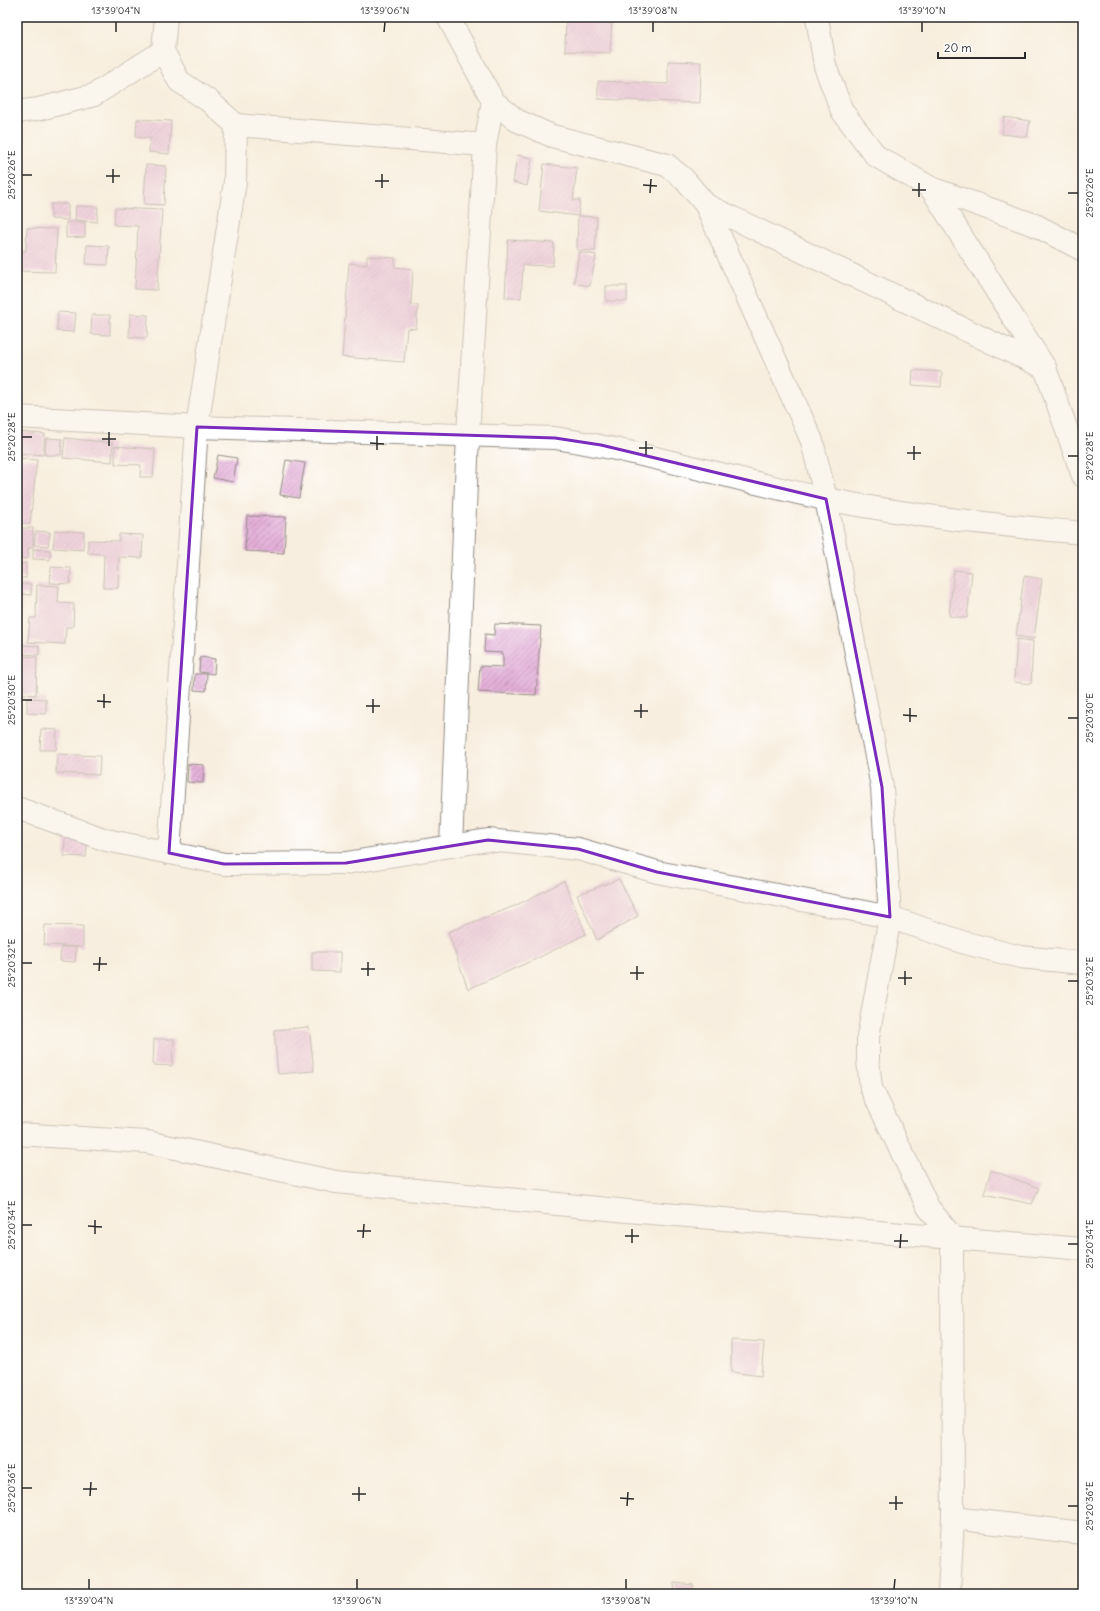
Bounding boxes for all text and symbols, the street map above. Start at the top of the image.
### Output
text: 13°39'04"N [91,4,141,17]
text: 13°39'06"N [361,4,410,17]
text: 13°39'08"N [629,4,678,17]
text: 13°39'10"N [898,4,946,17]
scale bar [938,34,1025,60]
text: 20 m [944,40,972,55]
text: 25°20'26"E [5,150,18,200]
text: 25°20'26"E [1083,168,1096,218]
text: 25°20'28"E [5,412,18,462]
text: 25°20'28"E [1083,431,1096,481]
text: 25°20'30"E [5,675,18,725]
text: 25°20'30"E [1083,693,1096,743]
text: 25°20'32"E [5,938,18,988]
text: 25°20'32"E [1083,956,1096,1006]
text: 25°20'34"E [5,1200,18,1250]
text: 25°20'34"E [1083,1219,1096,1269]
text: 25°20'36"E [5,1463,18,1513]
text: 25°20'36"E [1083,1481,1096,1531]
text: 13°39'04"N [64,1594,114,1607]
text: 13°39'06"N [333,1594,382,1607]
text: 13°39'08"N [602,1594,651,1607]
text: 13°39'10"N [870,1594,918,1607]

